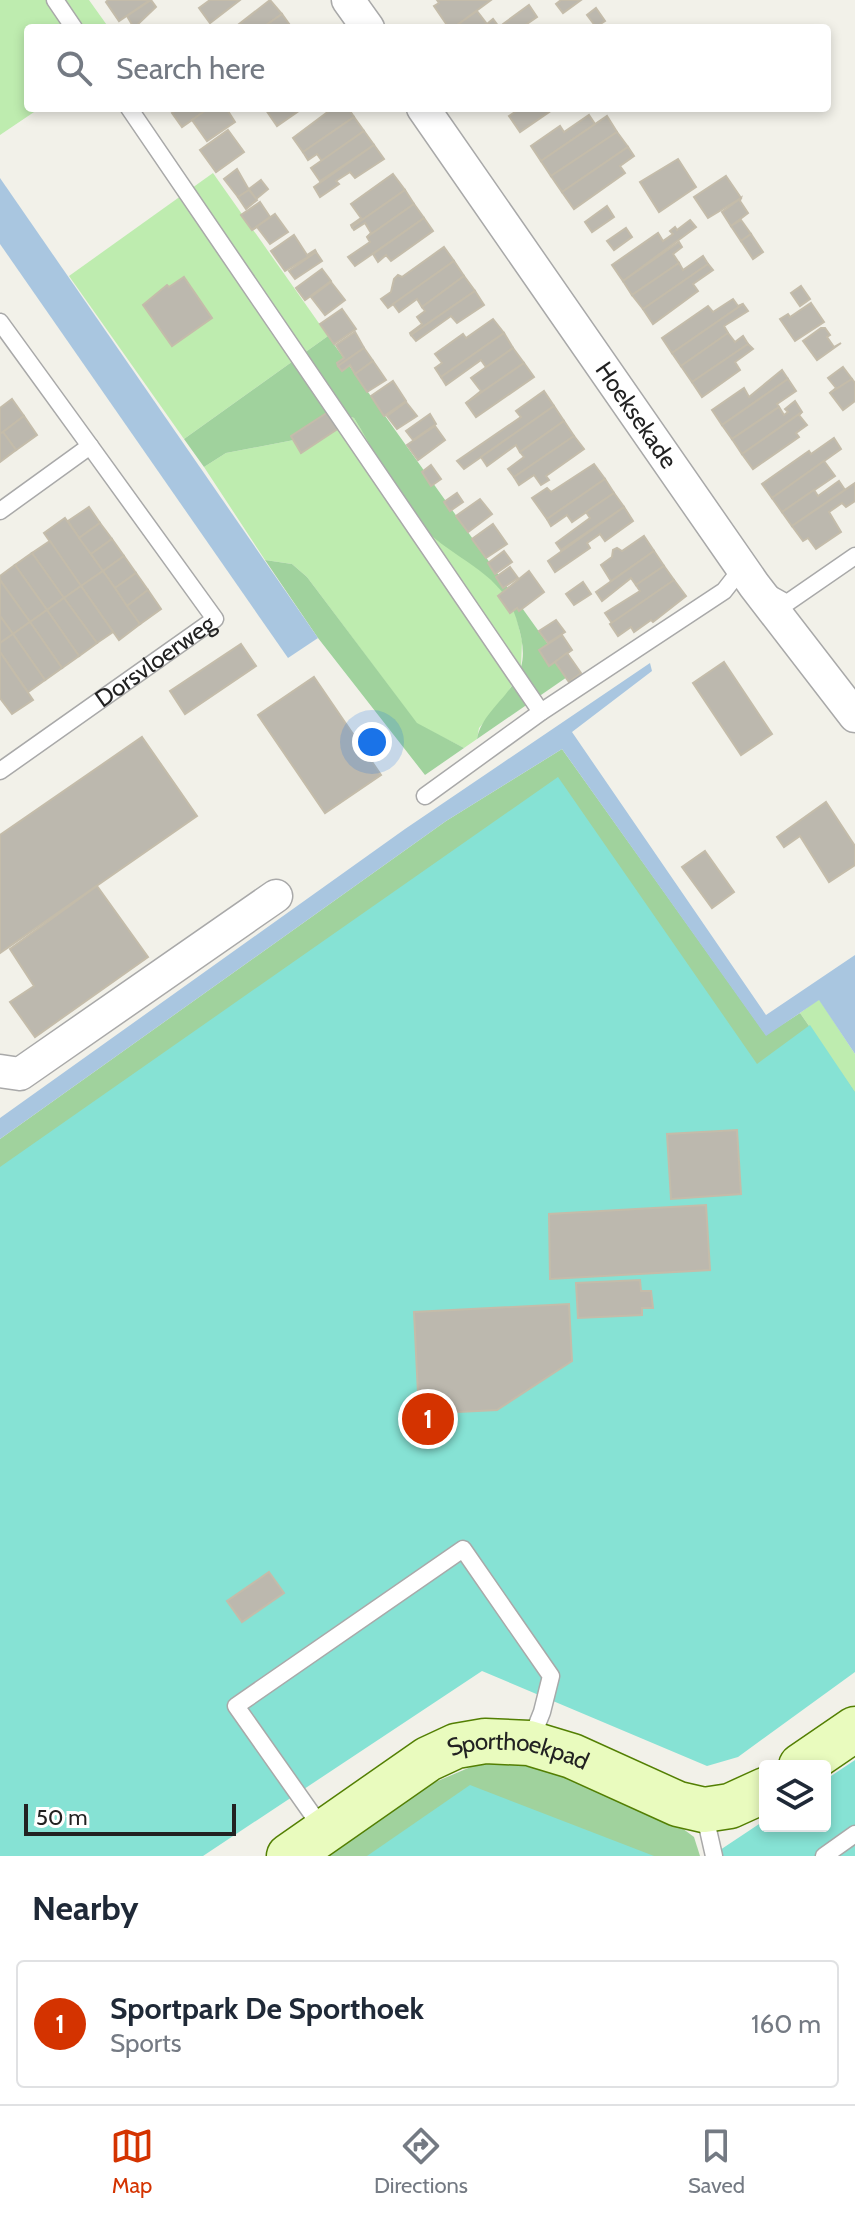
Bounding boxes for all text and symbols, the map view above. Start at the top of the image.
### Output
search box [24,24,831,112]
icon: search [52,46,96,90]
text: Search here [116,50,265,87]
street label: Hoeksekade [590,356,684,474]
street label: Dorsvloerweg [89,608,221,713]
your location [352,722,392,762]
pin: 1 [402,1389,454,1449]
street label: Sporthoekpad [442,1726,594,1776]
map controls [759,1760,831,1832]
button: layers [759,1760,831,1832]
scale bar [24,1800,236,1836]
text: 50 m [36,1804,88,1831]
text: Nearby [32,1887,139,1929]
text: Sportpark De Sporthoek [110,1990,424,2027]
text: 1 [55,2008,65,2040]
text: 160 m [751,2008,821,2040]
text: Sports [110,2027,182,2059]
tab: Map [110,2124,154,2199]
tab: Directions [374,2124,468,2199]
tab: Saved [688,2124,745,2199]

